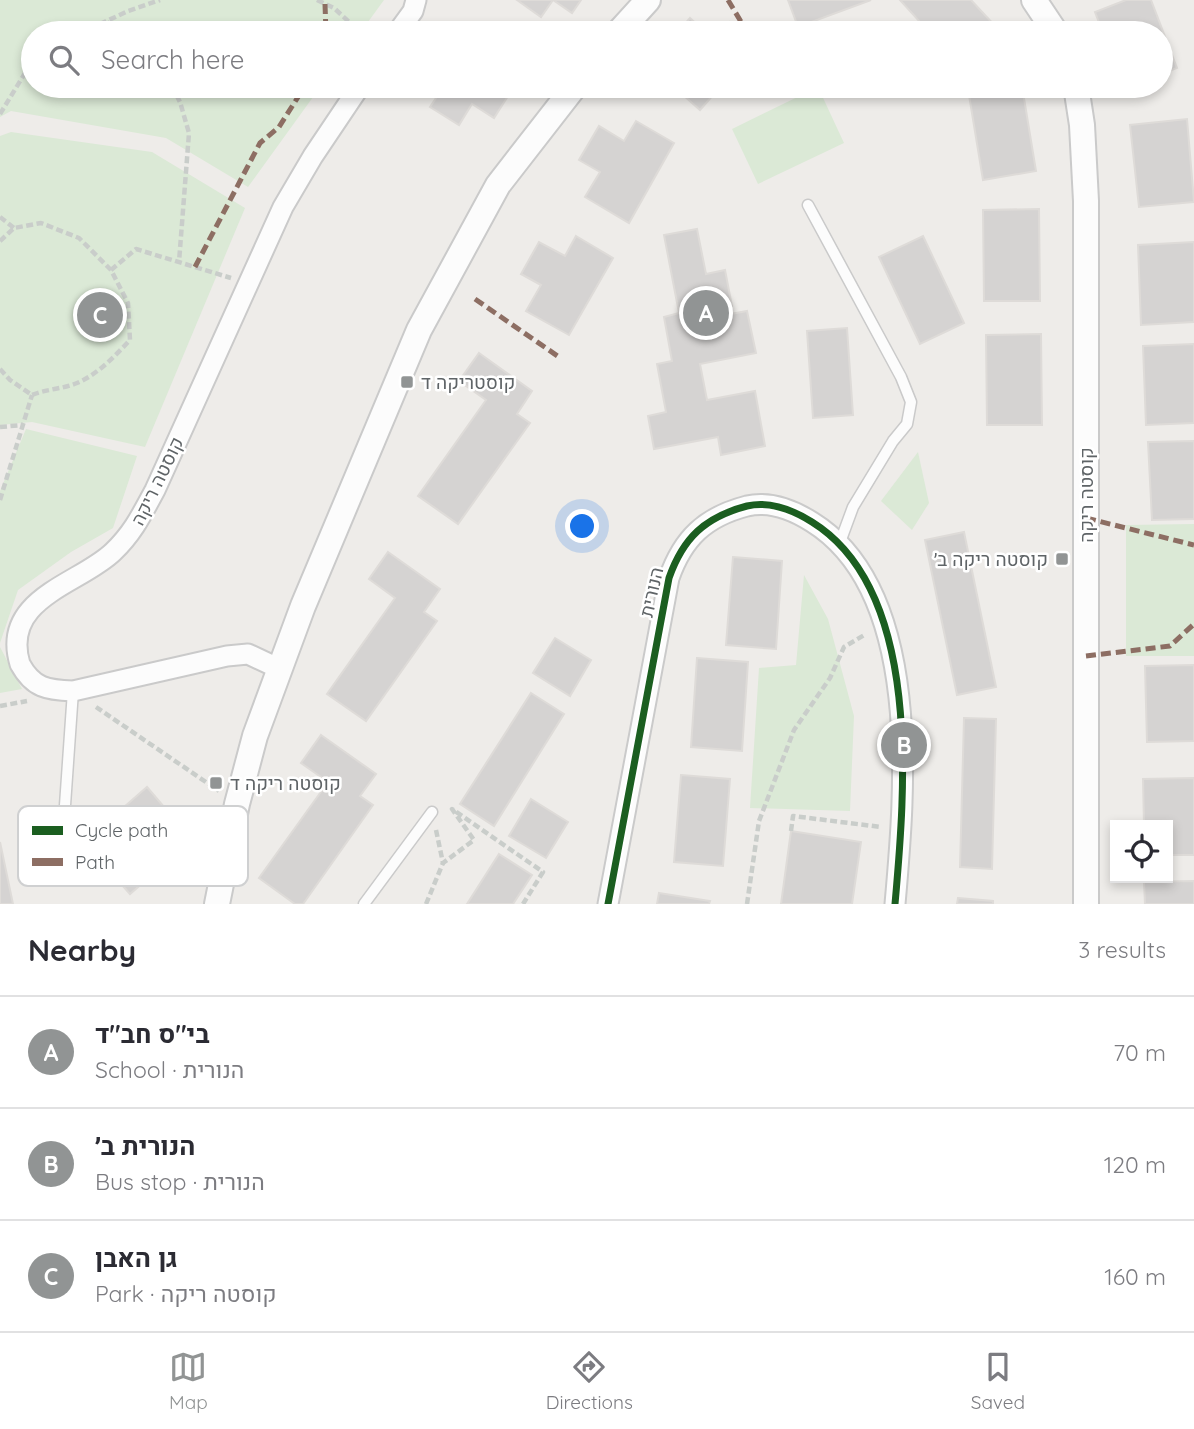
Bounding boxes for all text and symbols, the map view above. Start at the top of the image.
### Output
search box [21,21,1173,98]
icon: search [45,41,83,79]
text: Search here [101,43,245,76]
pin: A [683,287,729,339]
pin: C [77,289,123,341]
place label: קוסטריקה ד [421,370,515,394]
marker: קוסטריקה ד [399,374,415,390]
street label: קוסטה ריקה [125,433,189,529]
street label: קוסטה ריקה [1074,447,1098,543]
your location [565,509,599,543]
place label: קוסטה ריקה ב׳ [934,547,1048,571]
marker: קוסטה ריקה ב׳ [1054,551,1070,567]
street label: הנורית [634,565,668,619]
pin: B [881,719,927,771]
place label: קוסטה ריקה ד [230,771,341,795]
marker: קוסטה ריקה ד [208,775,224,791]
legend [18,806,248,886]
text: Cycle path [75,818,168,842]
map controls [1110,820,1173,883]
button: locate [1110,820,1173,883]
text: Path [75,850,115,874]
text: Nearby [28,931,136,969]
text: 3 results [1078,935,1166,964]
text: בי"ס חב"ד [95,1017,210,1050]
text: A [44,1038,58,1067]
text: 70 m [1113,1038,1166,1067]
text: School · הנורית [95,1055,244,1084]
text: הנורית ב׳ [95,1129,195,1162]
text: B [43,1150,59,1179]
text: 120 m [1104,1150,1166,1179]
text: Bus stop · הנורית [95,1167,265,1196]
text: גן האבן [95,1241,178,1274]
text: C [44,1262,58,1291]
text: 160 m [1104,1262,1166,1291]
text: Park · קוסטה ריקה [95,1279,277,1308]
tab: Map [169,1348,208,1414]
tab: Directions [546,1348,633,1414]
tab: Saved [971,1348,1025,1414]

